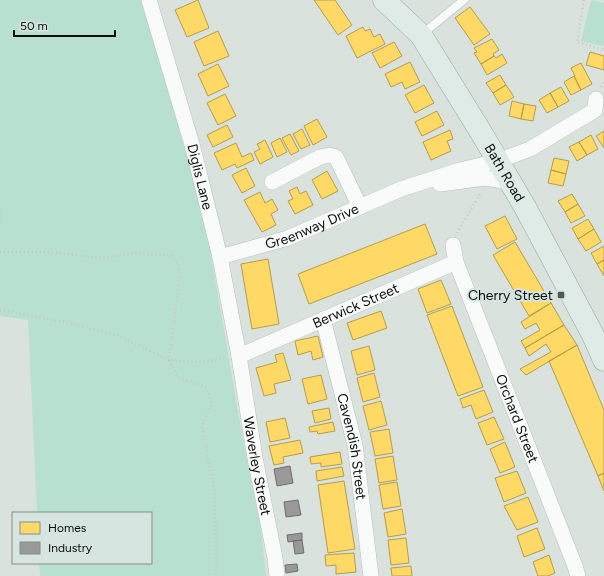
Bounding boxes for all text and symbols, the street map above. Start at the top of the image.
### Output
scale bar [14,12,115,38]
text: 50 m [20,19,48,33]
street label: Bath Road [481,141,528,205]
street label: Diglis Lane [183,142,216,212]
street label: Greenway Drive [263,200,362,253]
street label: Berwick Street [310,280,401,332]
place label: Cherry Street [468,287,553,304]
marker: Cherry Street [556,290,566,300]
street label: Orchard Street [492,372,542,465]
street label: Cavendish Street [333,392,370,501]
street label: Waverley Street [240,415,274,517]
legend [12,512,152,564]
text: Homes [48,521,87,535]
text: Industry [48,541,93,555]

